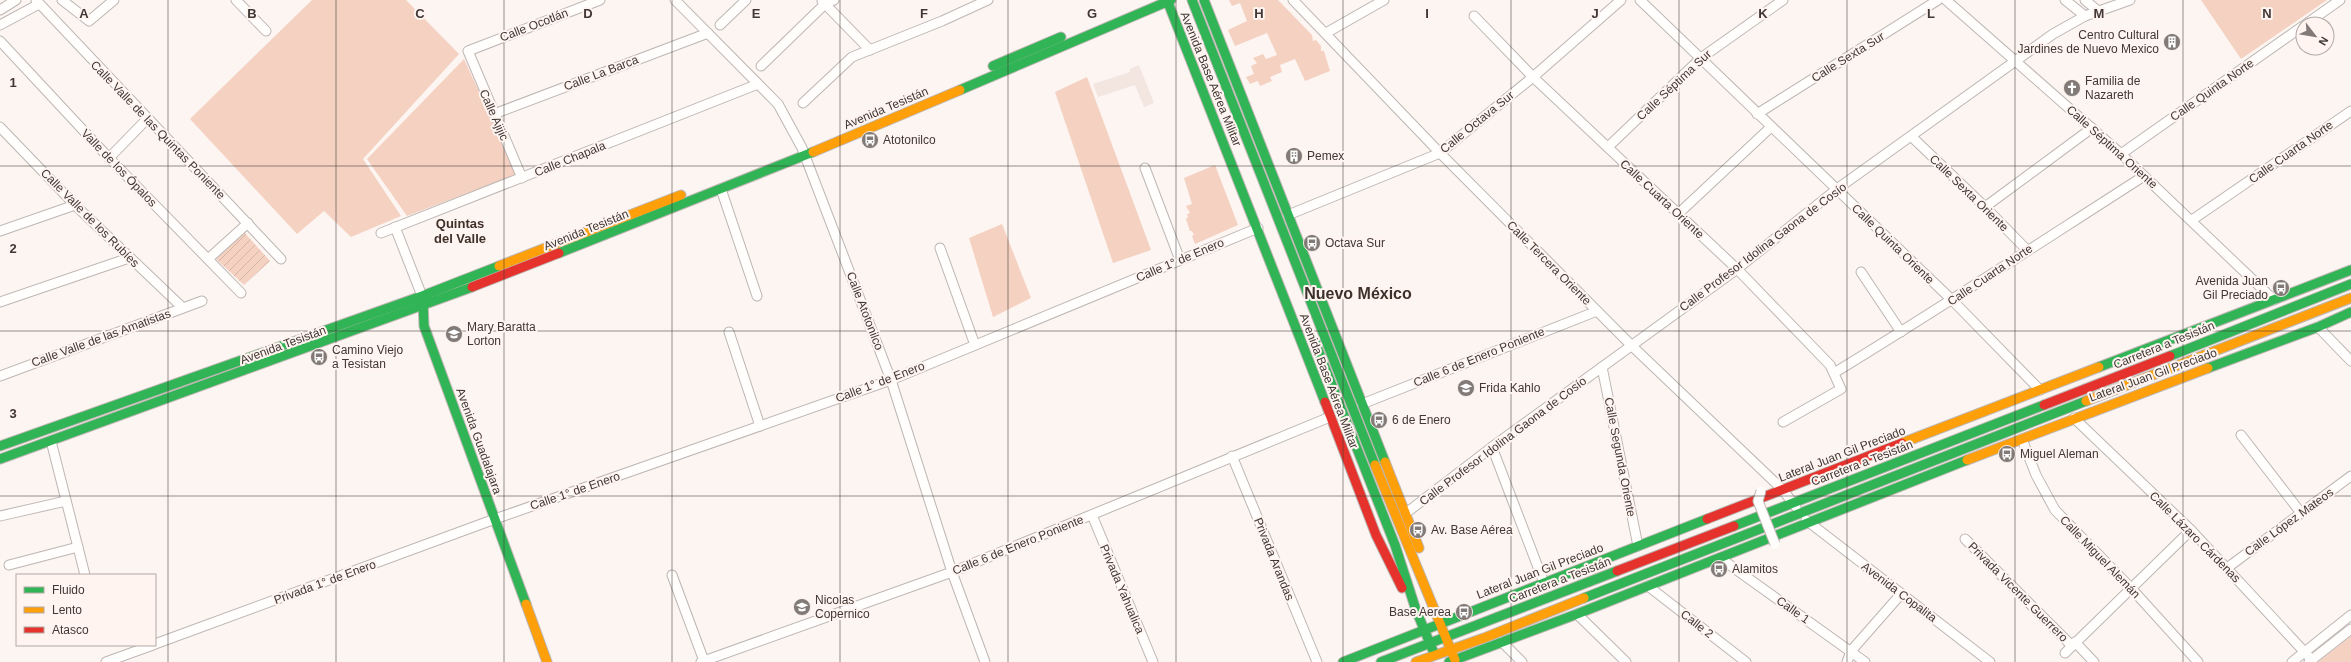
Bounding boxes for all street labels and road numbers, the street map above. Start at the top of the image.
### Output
street label: Calle Ocotlán [498,6,570,44]
street label: Avenida Base Aérea Militar [1178,10,1244,148]
street label: Calle Sexta Sur [1809,29,1887,85]
street label: Calle Séptima Sur [1634,47,1714,123]
street label: Calle La Barca [562,52,641,94]
street label: Calle Quinta Norte [2168,56,2257,124]
street label: Calle Valle de las Quintas Poniente [88,58,228,202]
street label: Avenida Tesistán [842,84,930,132]
street label: Calle Ajijic [476,87,512,143]
street label: Calle Octava Sur [1437,88,1517,156]
street label: Calle Séptima Oriente [2064,103,2161,192]
street label: Calle Cuarta Norte [2246,118,2336,186]
street label: Valle de los Ópalos [78,126,160,210]
street label: Calle Chapala [532,138,608,180]
street label: Calle Sexta Oriente [1927,152,2012,234]
street label: Calle Cuarta Oriente [1617,157,1707,242]
street label: Calle Valle de los Rubíes [38,166,142,270]
street label: Calle Profesor Idolina Gaona de Cosío [1677,179,1850,314]
street label: Calle Quinta Oriente [1849,201,1937,287]
street label: Avenida Tesistán [542,207,630,253]
street label: Calle Tercera Oriente [1504,218,1594,308]
street label: Calle 1° de Enero [1134,235,1226,285]
street label: Calle Cuarta Norte [1945,241,2035,309]
street label: Calle Atotonilco [844,270,886,352]
street label: Calle Valle de las Amatistas [29,306,173,370]
street label: Avenida Base Aérea Militar [1297,311,1361,451]
street label: Carretera a Tesistán [2111,318,2217,372]
street label: Avenida Tesistán [238,323,328,367]
street label: Calle 6 de Enero Poniente [1411,324,1547,390]
street label: Lateral Juan Gil Preciado [2087,345,2219,405]
street label: Calle 1° de Enero [834,358,927,405]
street label: Calle Profesor Idolina Gaona de Cosío [1417,373,1590,508]
street label: Avenida Guadalajara [453,386,505,496]
street label: Calle Segunda Oriente [1602,396,1639,518]
street label: Lateral Juan Gil Preciado [1777,423,1908,485]
street label: Carretera a Tesistán [1809,437,1915,489]
street label: Calle 1° de Enero [528,469,622,513]
street label: Calle López Mateos [2242,485,2336,559]
street label: Calle Lázaro Cárdenas [2147,489,2243,585]
street label: Calle 6 de Enero Poniente [950,512,1086,578]
street label: Calle Miguel Alemán [2057,513,2143,601]
street label: Privada Arandas [1251,516,1297,602]
street label: Privada Vicente Guerrero [1965,539,2071,645]
street label: Lateral Juan Gil Preciado [1475,540,1606,602]
street label: Privada Yahualica [1097,542,1147,636]
street label: Carretera a Tesistán [1507,554,1613,606]
street label: Privada 1° de Enero [272,557,378,607]
street label: Avenida Copalita [1859,559,1940,625]
street label: Calle 1 [1774,594,1813,627]
street label: Calle 2 [1678,607,1716,641]

